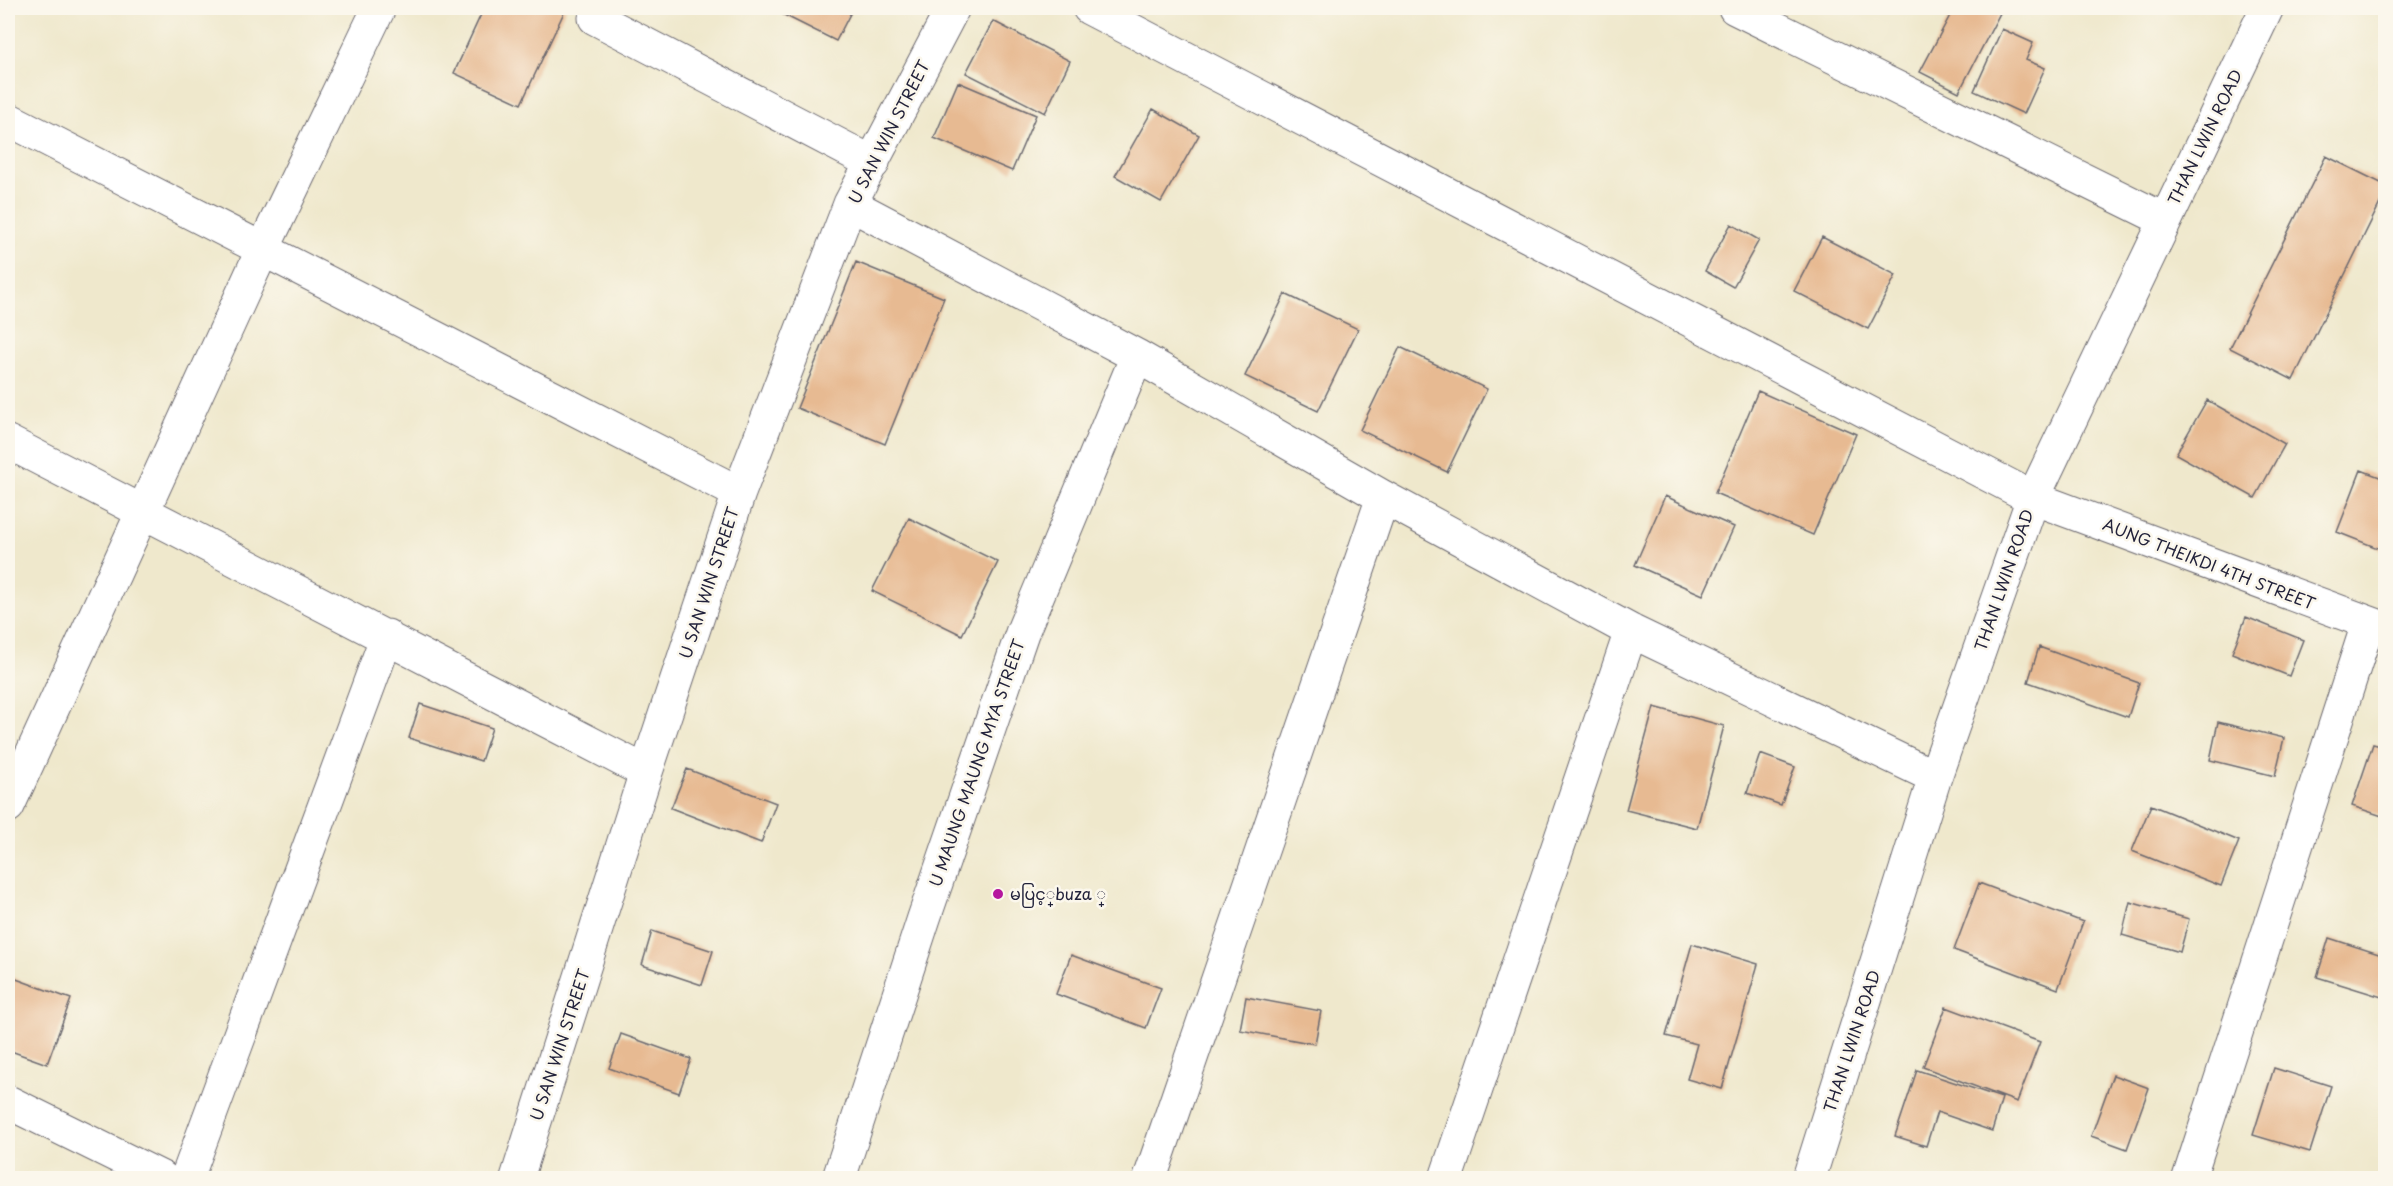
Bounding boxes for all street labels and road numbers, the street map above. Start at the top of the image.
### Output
street label: U SAN WIN STREET [842,56,935,207]
street label: THAN LWIN ROAD [2161,65,2247,208]
street label: U SAN WIN STREET [672,504,744,662]
street label: THAN LWIN ROAD [1968,506,2039,654]
street label: AUNG THEIKDI 4TH STREET [2100,511,2319,615]
street label: U MAUNG MAUNG MYA STREET [922,636,1030,890]
street label: U SAN WIN STREET [523,966,595,1124]
street label: THAN LWIN ROAD [1817,967,1885,1115]

